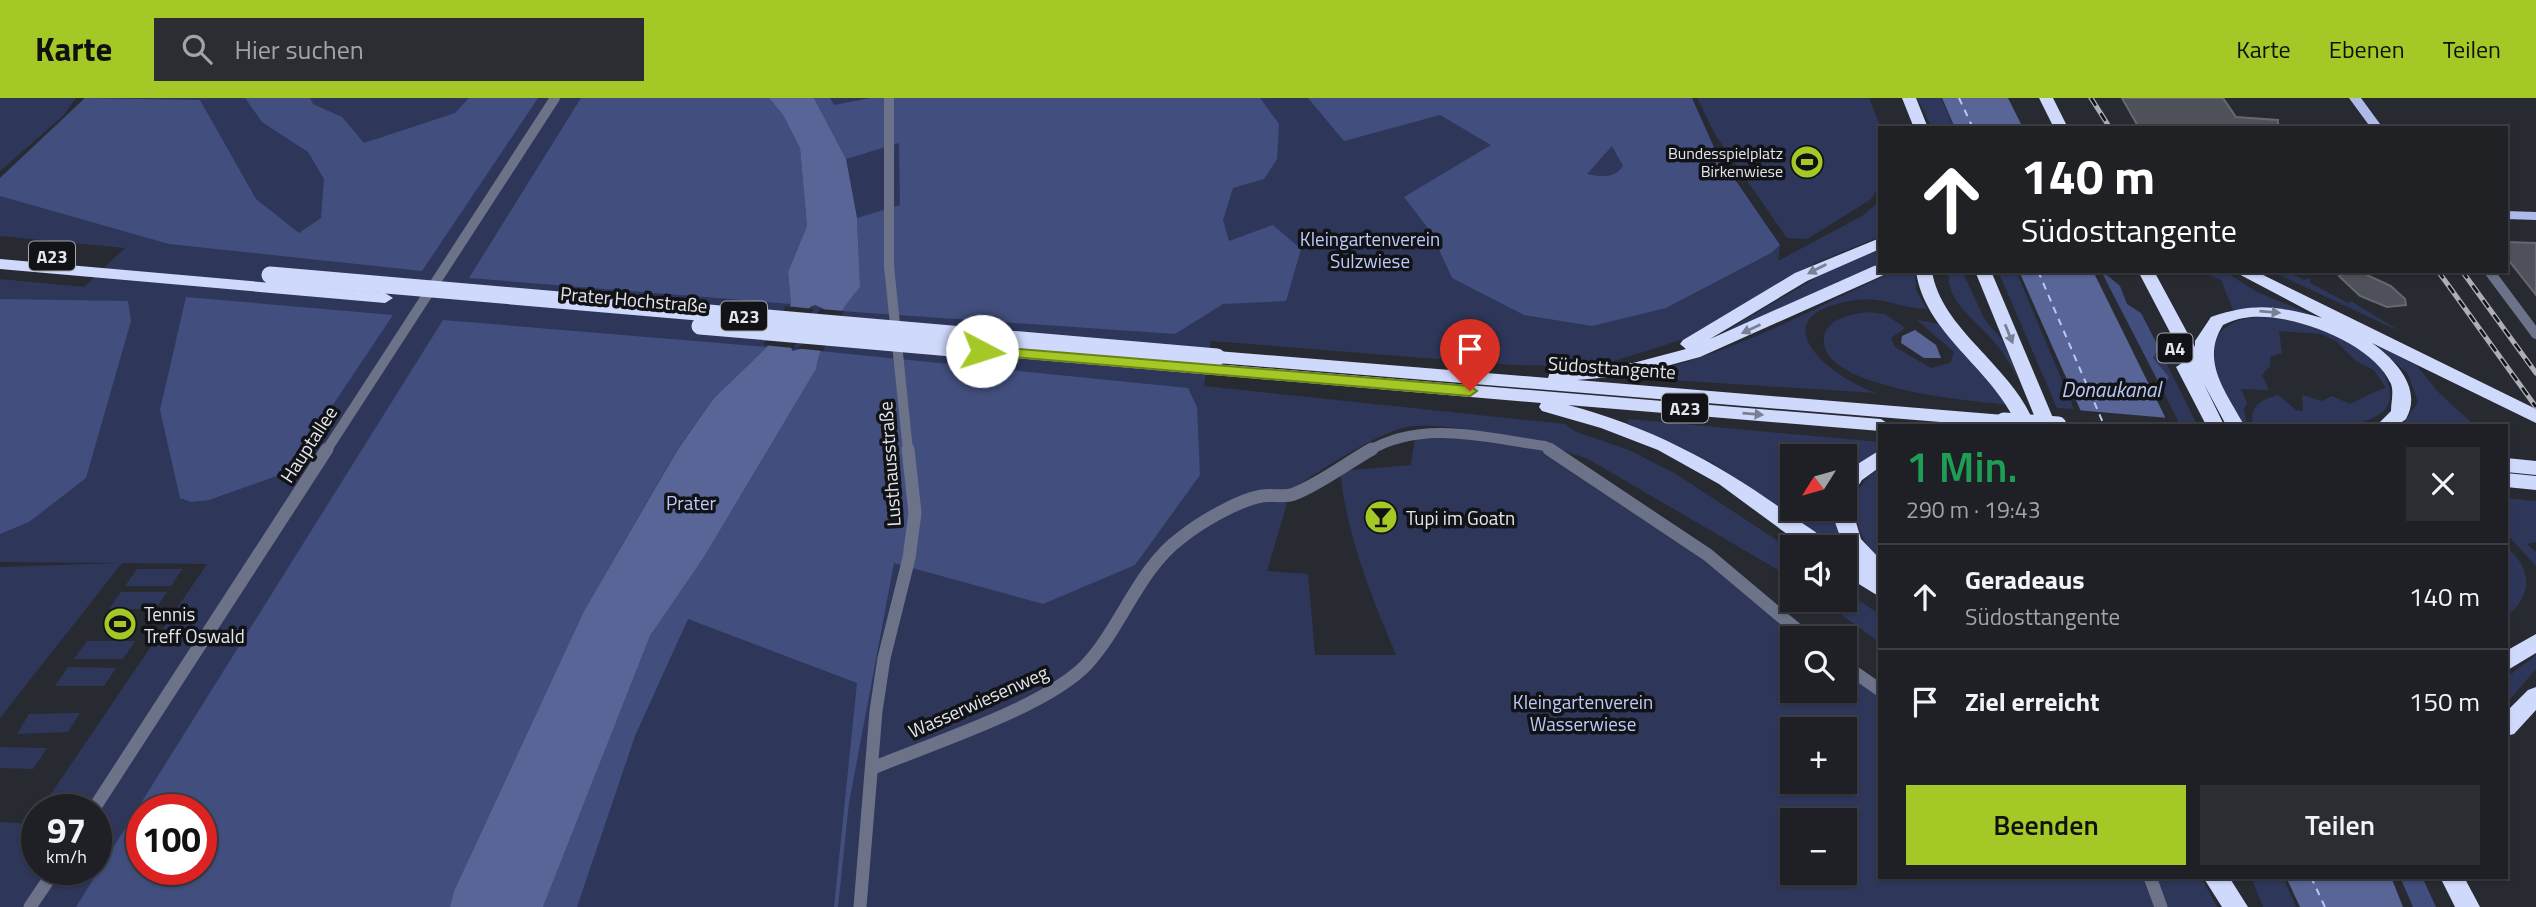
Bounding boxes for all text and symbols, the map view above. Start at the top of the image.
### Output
search box [154,18,644,81]
text: Karte [35,24,112,74]
icon: search [178,30,216,68]
text: Hier suchen [234,30,364,69]
text: Karte [2236,31,2291,67]
text: Ebenen [2329,31,2405,67]
text: Teilen [2443,31,2501,67]
text: 140 m [2021,138,2155,213]
place label: Bundesspielplatz Birkenwiese [1668,141,1783,183]
sports icon: Bundesspielplatz Birkenwiese [1788,143,1826,181]
icon: ahead [1906,154,1997,245]
text: Südosttangente [2021,206,2237,254]
park label: Kleingartenverein Sulzwiese [1300,224,1440,275]
road number: A23 [29,242,75,271]
one-way arrow [1807,264,1827,275]
street label: Prater Hochstraße [559,278,709,320]
road number: A23 [721,302,767,330]
one-way arrow [2259,307,2281,318]
position arrow [945,314,1019,388]
pin [1440,319,1500,391]
one-way arrow [1741,323,1761,335]
one-way arrow [2004,324,2015,345]
icon: arrive [1451,330,1489,368]
road number: A4 [2158,334,2192,362]
street label: Südosttangente [1547,348,1677,386]
water label: Donaukanal [2061,373,2163,405]
road number: A23 [1662,394,1708,422]
street label: Hauptallee [272,400,344,488]
street label: Lusthausstraße [870,400,908,528]
one-way arrow [1742,409,1764,420]
text: 1 Min. [1906,434,2018,498]
north arrow [1780,444,1857,522]
map controls [1780,444,1857,885]
button: close [2406,447,2480,521]
park label: Prater [666,488,717,517]
text: 290 m · 19:43 [1906,492,2041,527]
bar icon: Tupi im Goatn [1362,498,1400,536]
place label: Tupi im Goatn [1406,503,1515,532]
button: sound [1780,535,1857,612]
text: Geradeaus [1965,560,2085,599]
text: 140 m [2409,577,2480,616]
icon: ahead [1906,578,1944,616]
place label: Tennis Treff Oswald [144,599,245,650]
text: Südosttangente [1965,599,2120,634]
sports icon: Tennis Treff Oswald [101,605,139,643]
button: search [1780,626,1857,703]
street label: Wasserwiesenweg [903,657,1053,745]
text: Ziel erreicht [1965,682,2100,721]
text: 150 m [2409,682,2480,721]
icon: arrive [1906,683,1944,721]
park label: Kleingartenverein Wasserwiese [1513,687,1653,738]
button: + [1780,717,1857,794]
button: Beenden [1906,785,2186,865]
button: Teilen [2200,785,2480,865]
speed limit sign: 100 [126,794,217,885]
text: 97 [47,803,86,857]
button: − [1780,808,1857,885]
text: km/h [46,843,87,870]

